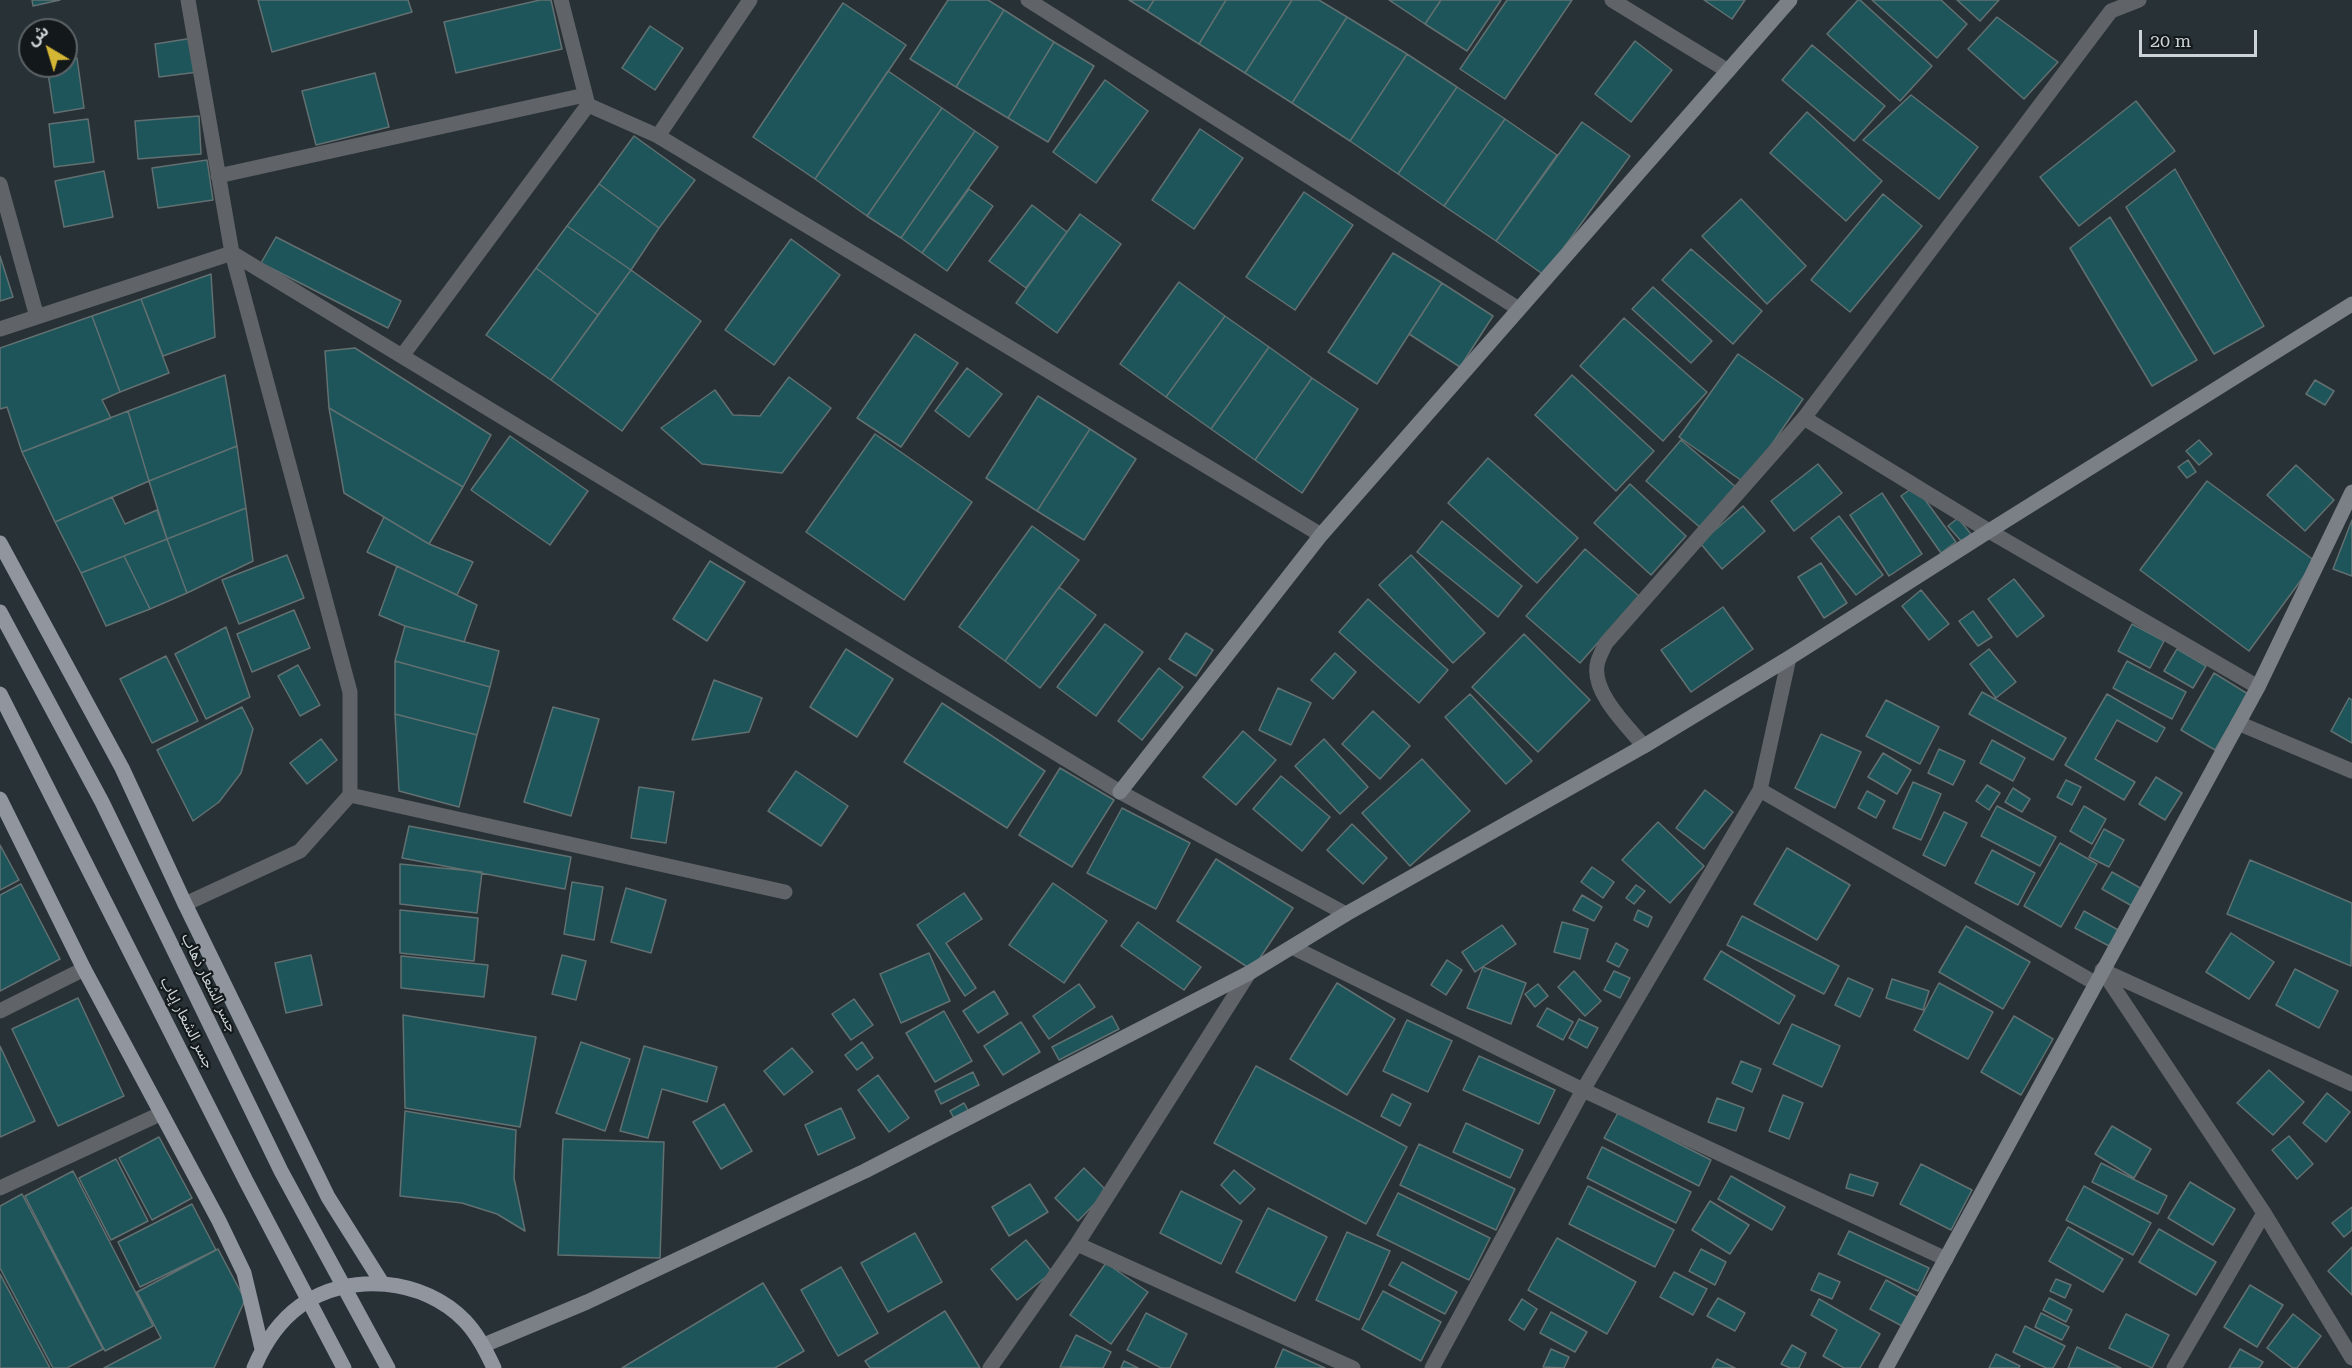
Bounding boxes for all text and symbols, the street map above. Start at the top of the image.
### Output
north arrow [18,18,78,78]
scale bar [2142,18,2260,56]
text: ش [23,21,52,49]
text: 20 m [2150,30,2191,51]
street label: جسر الشعار ذهاب [177,930,241,1036]
street label: جسر الشعار إياب [156,974,218,1072]

